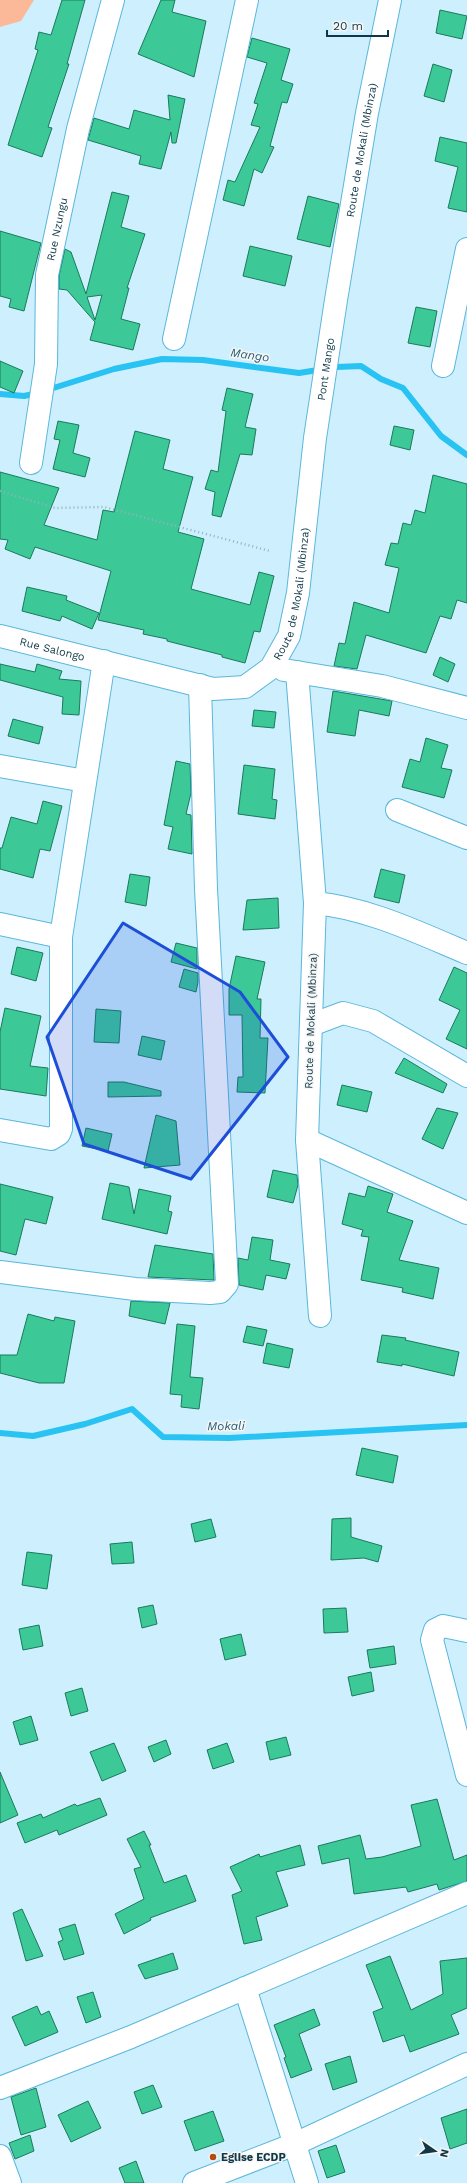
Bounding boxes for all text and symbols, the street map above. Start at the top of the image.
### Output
scale bar [327,12,388,38]
text: 20 m [333,19,363,33]
street label: Route de Mokali (Mbinza) [343,82,379,218]
street label: Rue Nzungu [44,196,70,262]
street label: Pont Mango [314,337,337,401]
water label: Mango [230,345,270,365]
street label: Route de Mokali (Mbinza) [270,527,312,662]
street label: Rue Salongo [19,635,86,663]
street label: Route de Mokali (Mbinza) [302,953,320,1089]
water label: Mokali [207,1419,246,1433]
north arrow [415,2131,455,2171]
text: N [437,2148,452,2159]
place label: Eglise ECDP [221,2151,286,2164]
marker: Eglise ECDP [208,2152,218,2162]

